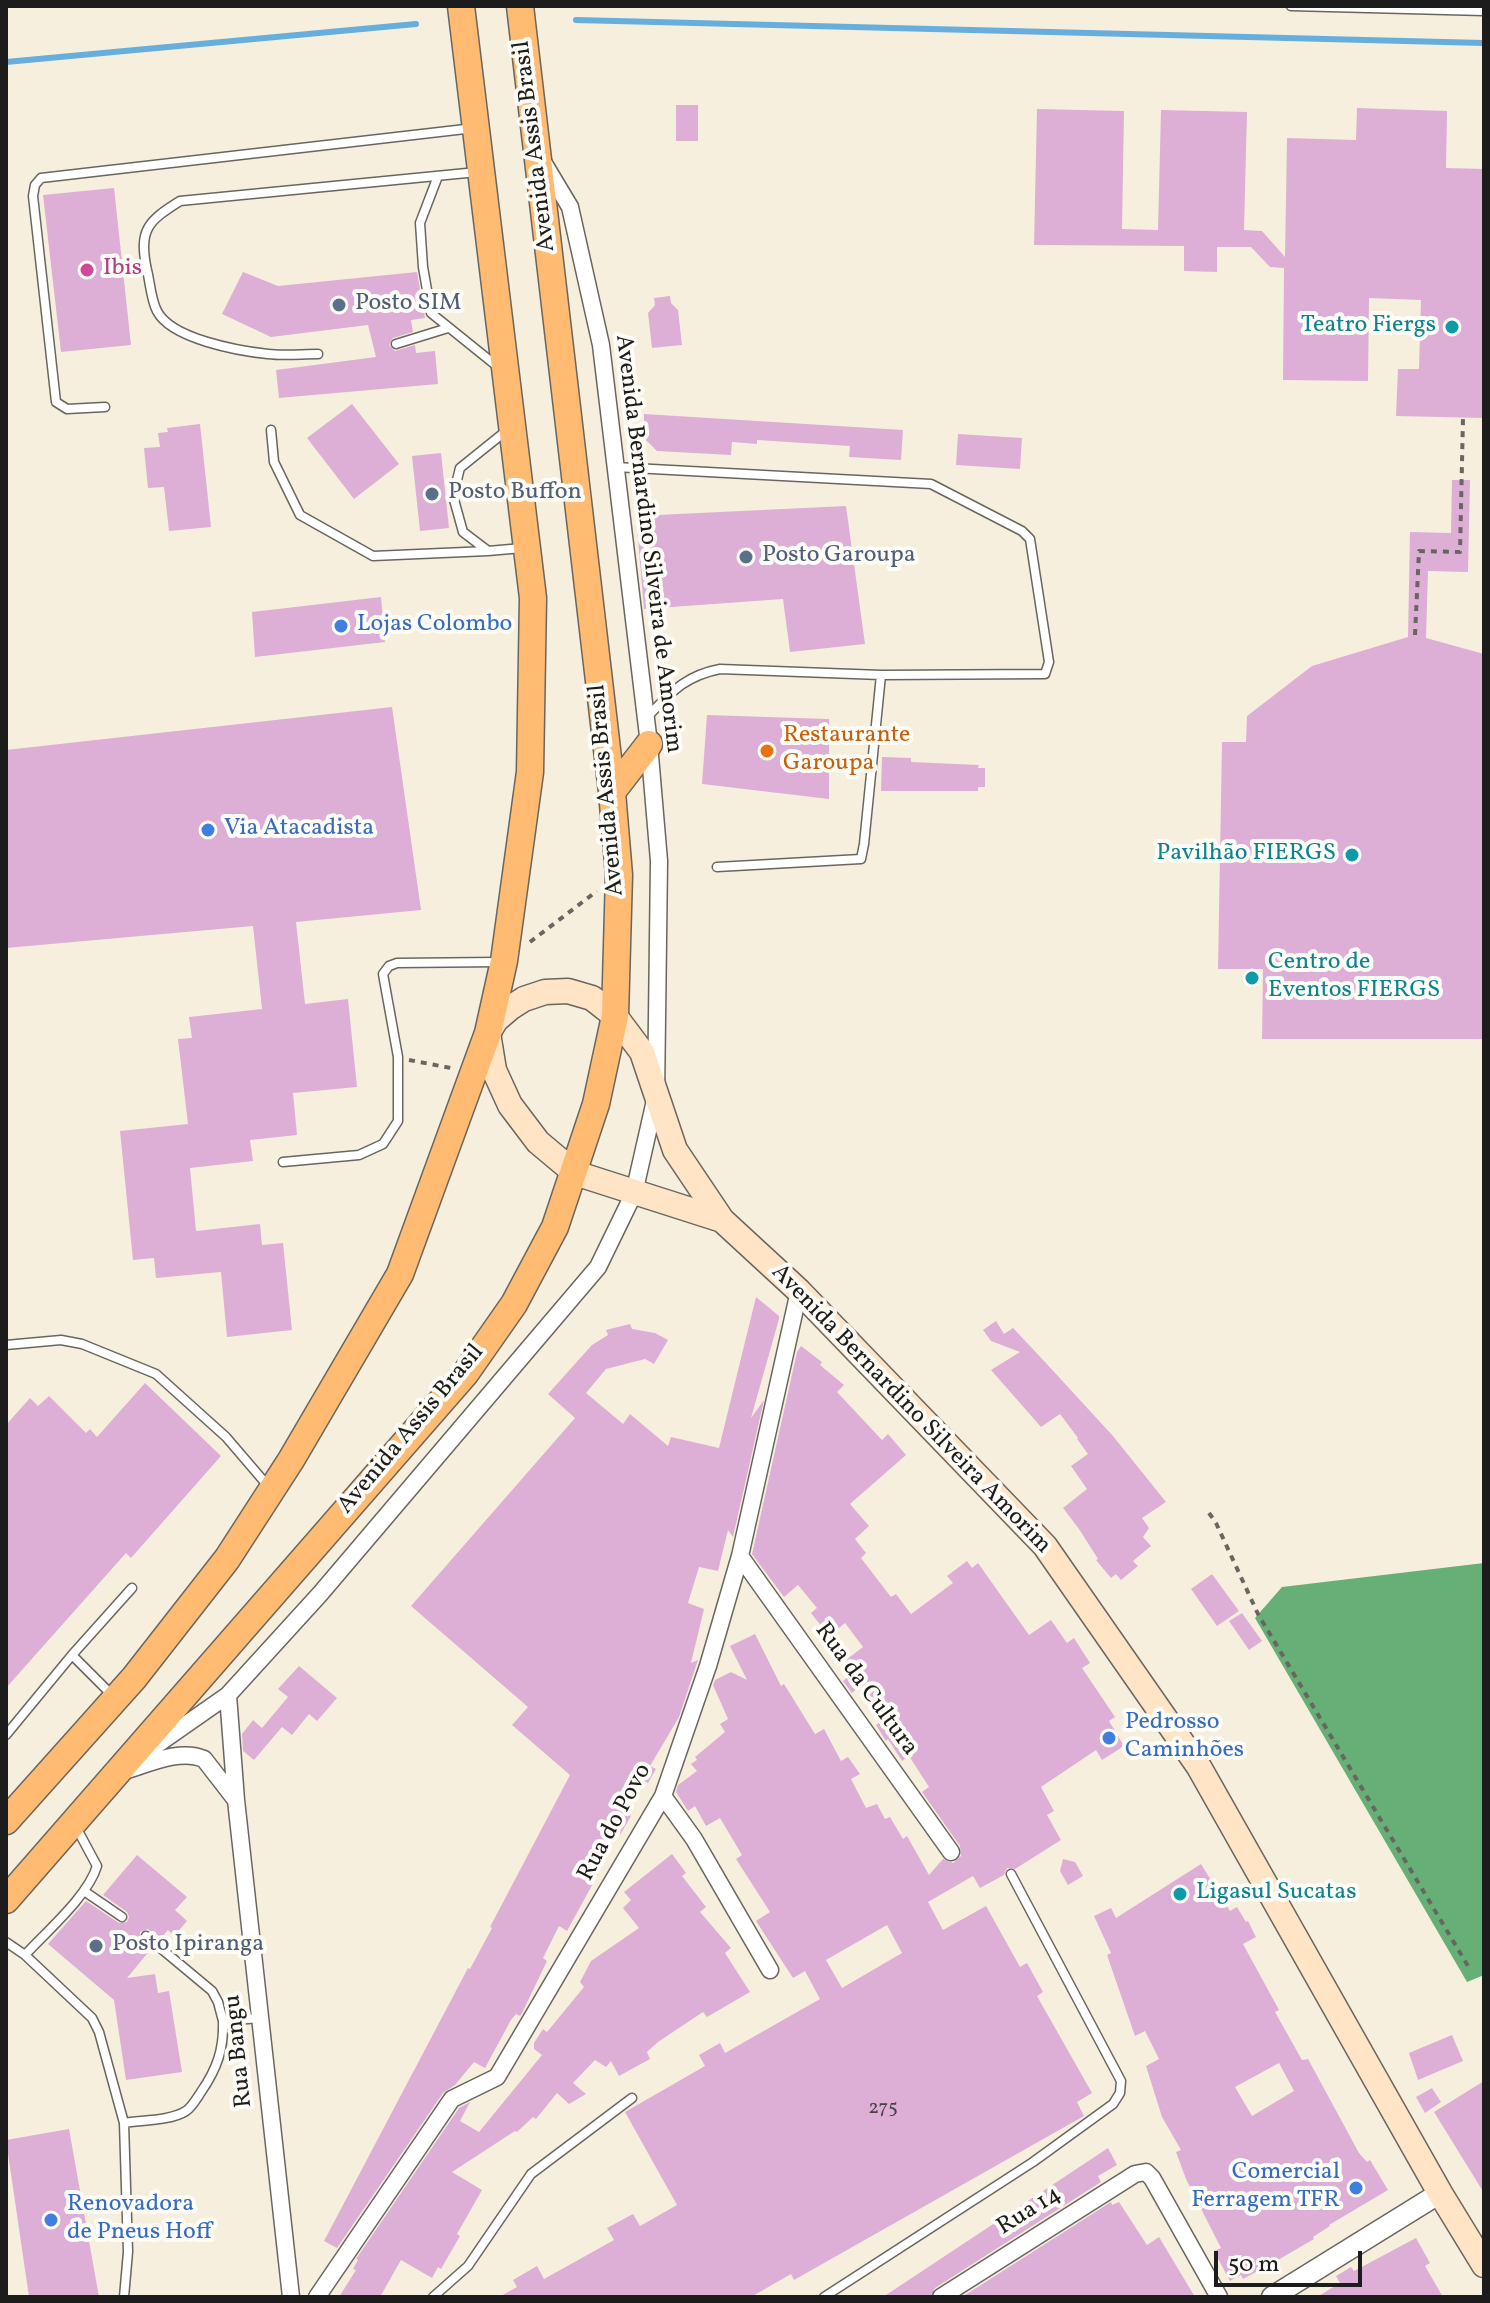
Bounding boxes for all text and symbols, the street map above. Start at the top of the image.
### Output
street label: Avenida Assis Brasil [509,39,563,253]
place label: Ibis [103,256,142,284]
marker: Ibis [78,261,96,279]
place label: Posto SIM [355,291,461,319]
marker: Posto SIM [330,296,348,314]
place label: Teatro Fiergs [1301,313,1436,341]
marker: Teatro Fiergs [1443,318,1461,336]
street label: Avenida Bernardino Silveira de Amorim [607,333,687,755]
place label: Posto Buffon [448,480,582,508]
marker: Posto Buffon [423,485,441,503]
place label: Posto Garoupa [762,543,916,571]
marker: Posto Garoupa [737,548,755,566]
place label: Lojas Colombo [357,612,512,640]
marker: Lojas Colombo [332,617,350,635]
street label: Avenida Assis Brasil [584,683,632,897]
place label: Restaurante Garoupa [783,723,910,779]
marker: Restaurante Garoupa [758,742,776,760]
place label: Via Atacadista [224,816,374,844]
marker: Via Atacadista [199,821,217,839]
place label: Pavilhão FIERGS [1156,841,1336,869]
marker: Pavilhão FIERGS [1343,846,1361,864]
place label: Centro de Eventos FIERGS [1268,950,1440,1006]
marker: Centro de Eventos FIERGS [1243,969,1261,987]
street label: Avenida Bernardino Silveira Amorim [764,1259,1056,1561]
street label: Avenida Assis Brasil [333,1339,491,1521]
street label: Rua da Cultura [807,1618,923,1762]
place label: Pedrosso Caminhões [1125,1710,1244,1766]
marker: Pedrosso Caminhões [1100,1729,1118,1747]
street label: Rua do Povo [573,1759,659,1887]
place label: Ligasul Sucatas [1196,1880,1356,1908]
marker: Ligasul Sucatas [1171,1885,1189,1903]
place label: Posto Ipiranga [112,1932,264,1960]
marker: Posto Ipiranga [87,1937,105,1955]
street label: Rua Bangu [220,1993,260,2109]
house number: 275 [868,2097,898,2121]
place label: Comercial Ferragem TFR [1191,2160,1340,2216]
marker: Comercial Ferragem TFR [1347,2179,1365,2197]
street label: Rua 14 [993,2181,1067,2243]
place label: Renovadora de Pneus Hoff [67,2192,212,2248]
marker: Renovadora de Pneus Hoff [42,2211,60,2229]
scale bar [1218,2235,1366,2285]
text: 50 m [1228,2248,1280,2282]

